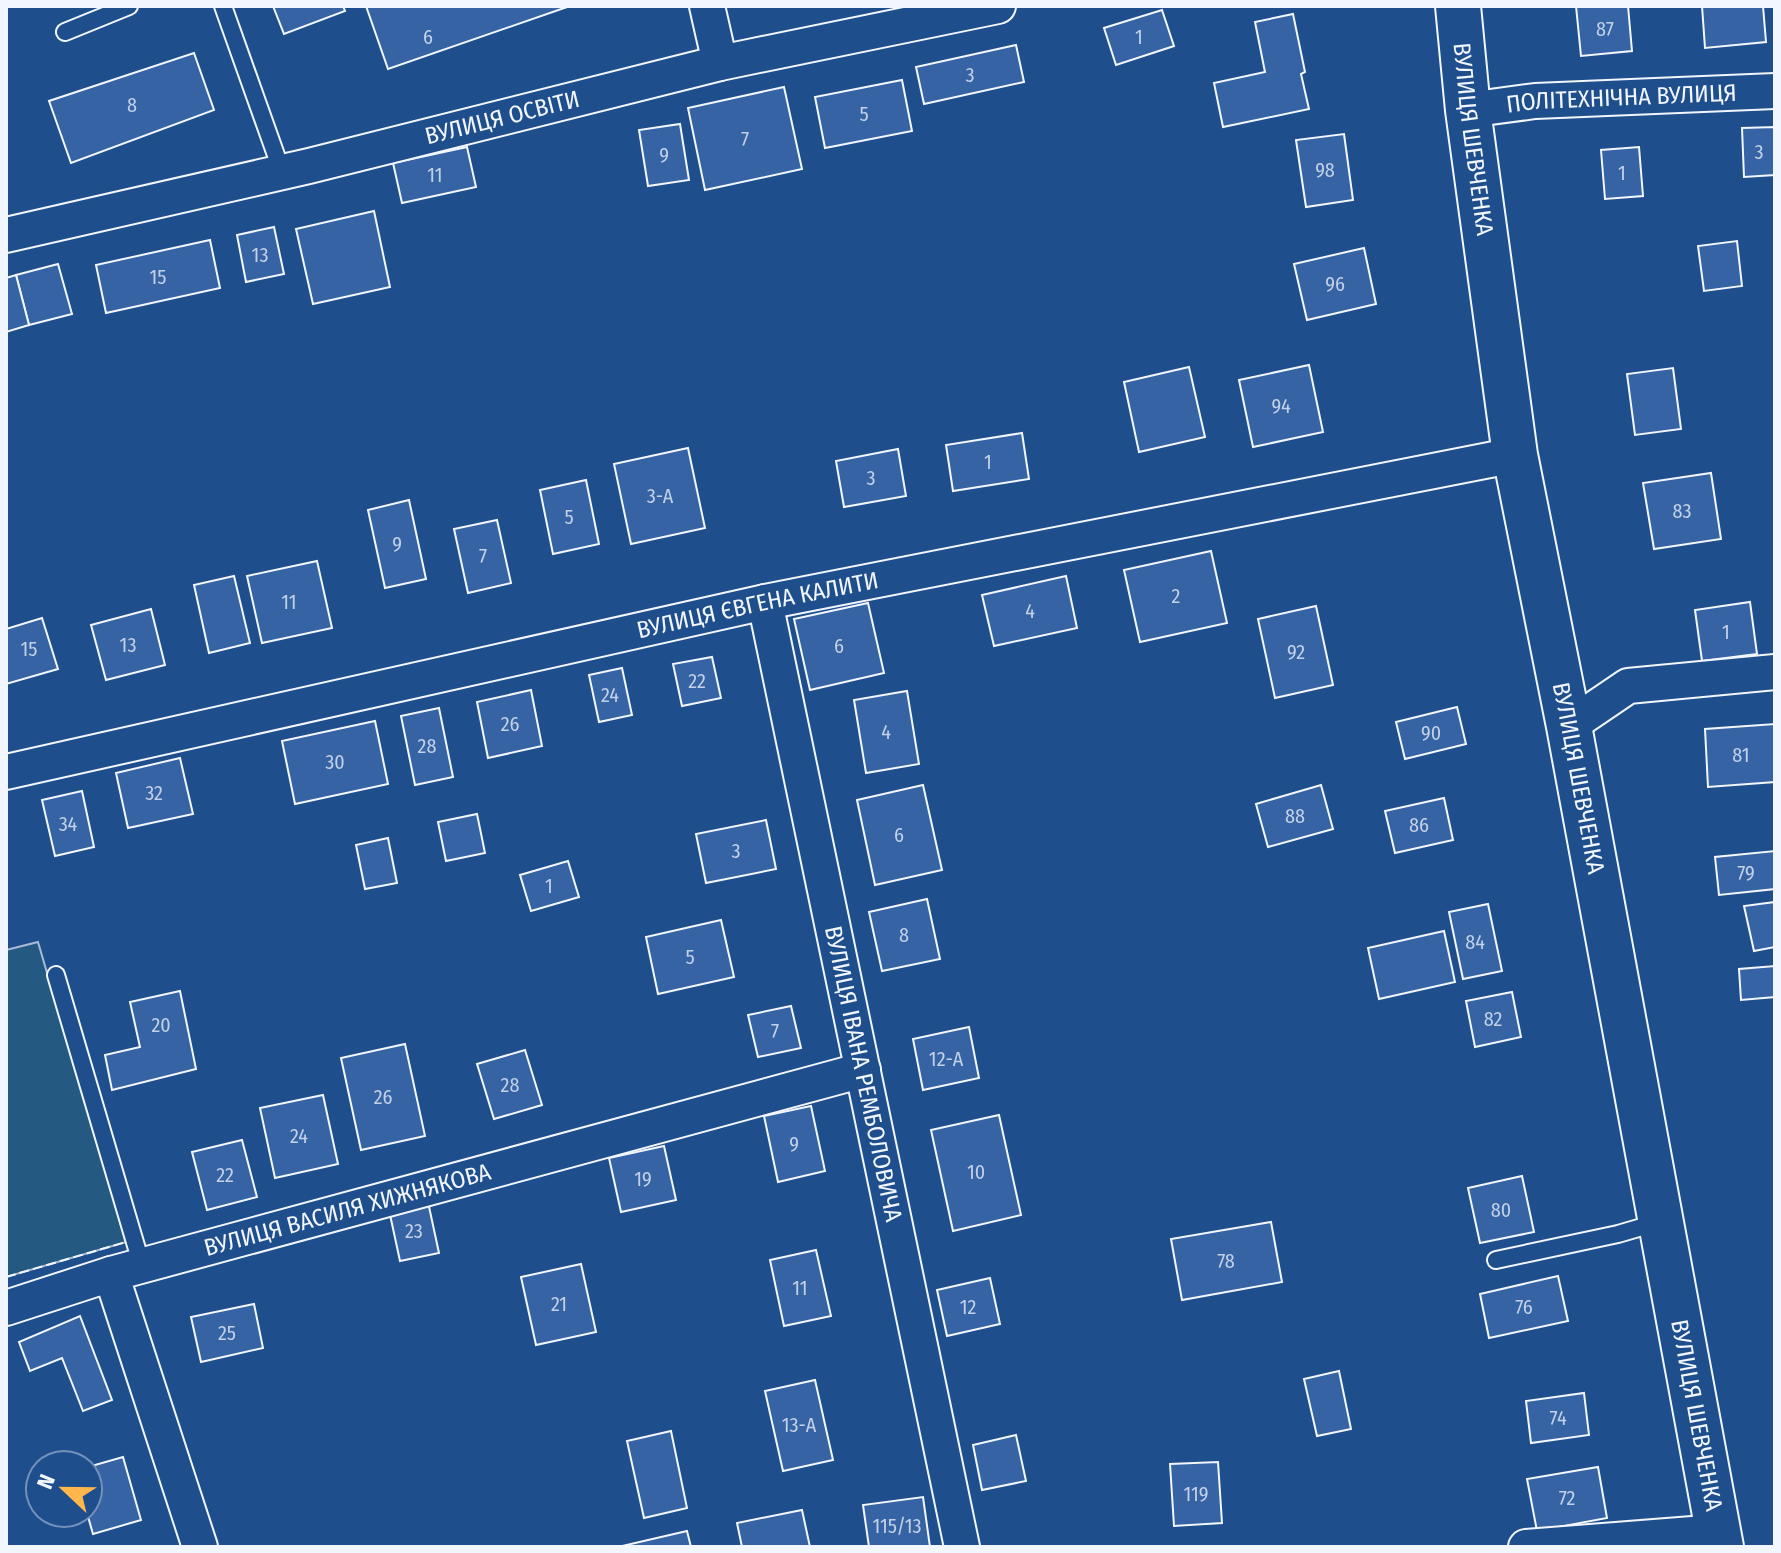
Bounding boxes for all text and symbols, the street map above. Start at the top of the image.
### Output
house number: 87 [1596,17,1614,41]
house number: 6 [423,25,433,49]
house number: 1 [1135,25,1143,49]
street label: ВУЛИЦЯ ШЕВЧЕНКА [1448,41,1499,238]
house number: 3 [965,63,975,87]
street label: ПОЛІТЕХНІЧНА ВУЛИЦЯ [1505,79,1737,119]
street label: ВУЛИЦЯ ОСВІТИ [422,85,582,150]
house number: 8 [127,93,137,117]
house number: 5 [859,102,869,126]
house number: 7 [741,127,749,151]
house number: 3 [1754,140,1764,164]
house number: 9 [659,143,669,167]
house number: 98 [1315,158,1335,182]
house number: 1 [1618,161,1626,185]
house number: 11 [427,163,443,187]
house number: 13 [252,243,268,267]
house number: 15 [150,265,166,289]
house number: 96 [1325,272,1345,296]
house number: 94 [1271,394,1291,418]
house number: 1 [984,450,992,474]
house number: 3 [866,466,876,490]
house number: 3-А [647,484,674,508]
house number: 83 [1672,499,1692,523]
house number: 5 [564,505,574,529]
house number: 9 [392,532,402,556]
house number: 7 [479,544,487,568]
street label: ВУЛИЦЯ ЄВГЕНА КАЛИТИ [634,566,881,644]
house number: 2 [1172,584,1181,608]
house number: 11 [281,590,297,614]
house number: 4 [1025,599,1035,623]
house number: 1 [1722,620,1730,644]
house number: 13 [120,633,136,657]
house number: 6 [834,634,844,658]
house number: 15 [21,637,37,661]
house number: 92 [1287,640,1305,664]
house number: 22 [688,669,706,693]
street label: ВУЛИЦЯ ШЕВЧЕНКА [1547,680,1610,877]
house number: 24 [601,683,619,707]
house number: 26 [501,712,519,736]
house number: 4 [881,720,891,744]
house number: 90 [1421,721,1441,745]
house number: 28 [418,734,436,758]
house number: 81 [1732,743,1750,767]
house number: 30 [325,750,345,774]
house number: 32 [145,781,163,805]
house number: 88 [1285,804,1305,828]
house number: 34 [59,812,78,836]
house number: 86 [1409,813,1429,837]
house number: 6 [894,823,904,847]
house number: 3 [731,839,741,863]
house number: 79 [1737,861,1755,885]
house number: 1 [545,874,553,898]
house number: 8 [899,923,909,947]
street label: ВУЛИЦЯ ІВАНА РЕМБОЛОВИЧА [819,924,908,1225]
house number: 84 [1465,930,1485,954]
house number: 5 [685,945,695,969]
house number: 82 [1484,1007,1503,1031]
house number: 20 [151,1013,171,1037]
house number: 7 [771,1019,779,1043]
house number: 12-А [929,1047,964,1071]
house number: 28 [501,1073,519,1097]
house number: 26 [374,1085,392,1109]
house number: 24 [290,1124,308,1148]
house number: 9 [789,1132,799,1156]
street label: ВУЛИЦЯ ВАСИЛЯ ХИЖНЯКОВА [201,1158,494,1262]
house number: 10 [967,1160,985,1184]
house number: 22 [216,1163,234,1187]
house number: 19 [634,1167,652,1191]
house number: 80 [1491,1198,1511,1222]
house number: 23 [405,1219,423,1243]
house number: 78 [1217,1249,1235,1273]
house number: 11 [792,1276,808,1300]
house number: 21 [551,1292,567,1316]
house number: 12 [960,1295,976,1319]
house number: 76 [1515,1295,1533,1319]
street label: ВУЛИЦЯ ШЕВЧЕНКА [1665,1317,1728,1514]
house number: 25 [218,1321,236,1345]
house number: 74 [1549,1406,1567,1430]
house number: 13-А [782,1413,817,1437]
north arrow [24,1449,104,1529]
text: N [31,1471,61,1493]
house number: 119 [1183,1482,1209,1506]
house number: 72 [1559,1486,1576,1510]
house number: 115/13 [872,1514,922,1538]

